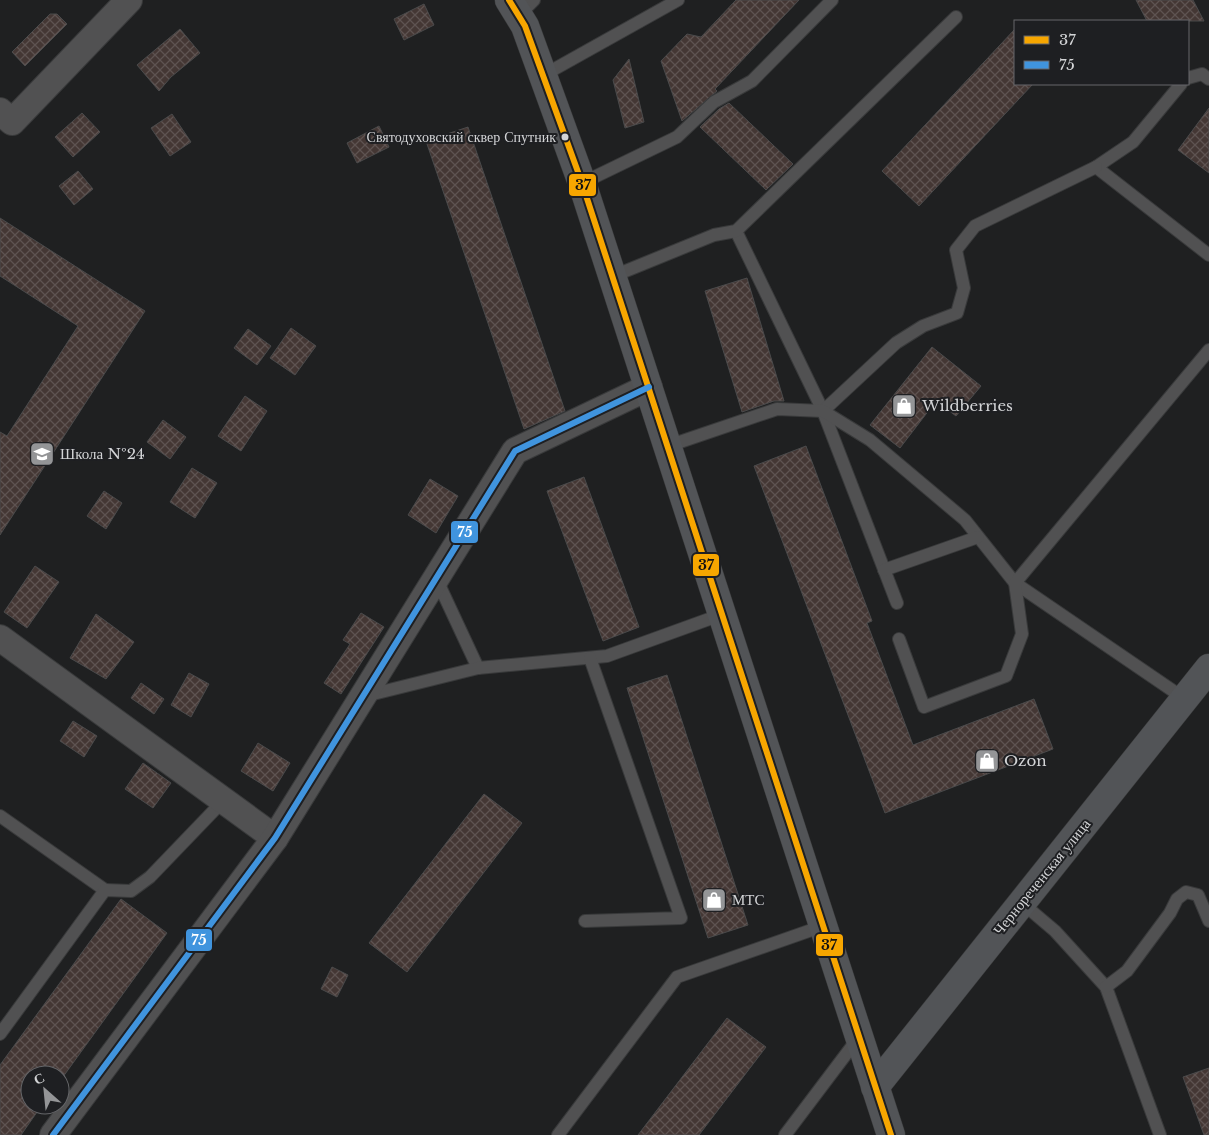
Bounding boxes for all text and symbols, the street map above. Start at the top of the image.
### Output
legend [1014,20,1189,85]
text: 37 [1059,30,1076,49]
text: 75 [1059,55,1075,74]
place label: Святодуховский сквер Спутник [367,128,556,146]
marker: Святодуховский сквер Спутник [560,132,570,142]
line badge: 37 [568,173,597,197]
text: 37 [575,176,592,194]
shop icon: Wildberries [891,393,917,419]
place label: Wildberries [921,396,1013,415]
school or university icon: Школа №24 [29,441,55,467]
place label: Школа №24 [60,444,145,463]
line badge: 75 [450,520,479,544]
text: 75 [457,523,473,541]
line badge: 37 [692,553,720,577]
text: 37 [698,556,715,574]
shop icon: Ozon [974,748,1000,774]
place label: Ozon [1004,751,1047,770]
street label: Чернореченская улица [989,814,1095,939]
shop icon: МТС [701,887,727,913]
place label: МТС [732,890,765,909]
line badge: 75 [185,928,213,952]
text: 75 [191,931,207,949]
line badge: 37 [815,933,844,957]
text: 37 [821,936,838,954]
north arrow [20,1065,70,1115]
text: С [31,1068,48,1089]

